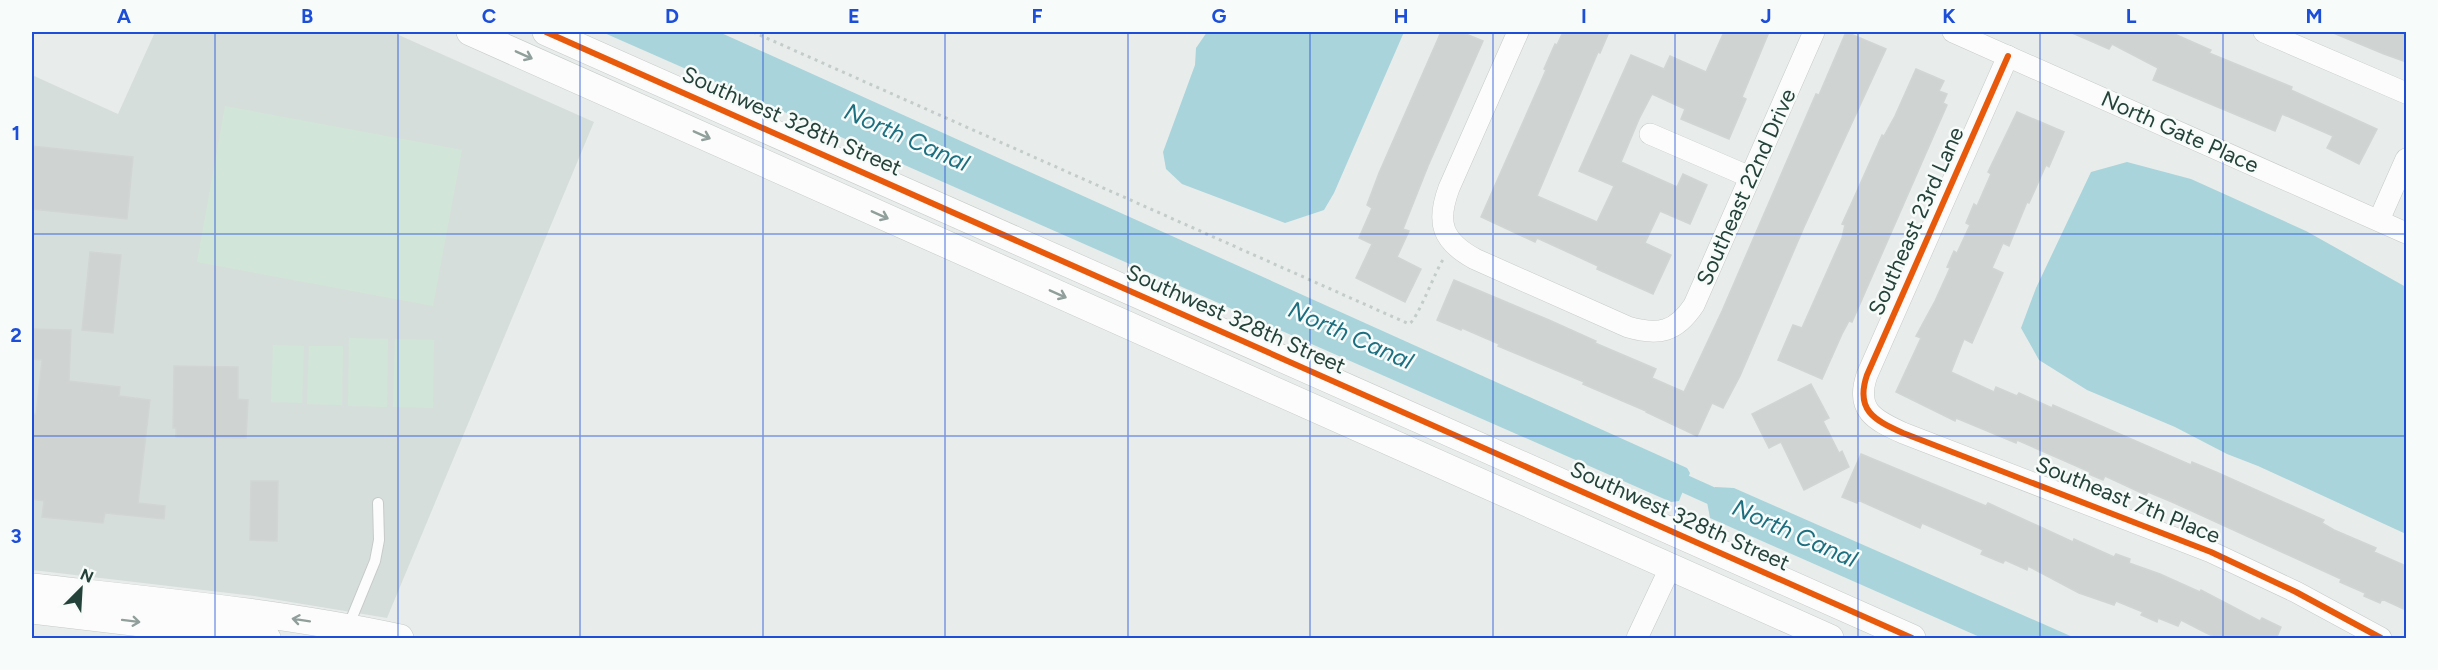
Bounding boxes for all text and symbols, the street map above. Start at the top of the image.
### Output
text: A [117,4,132,28]
text: B [301,4,313,28]
text: C [482,4,496,28]
text: D [665,4,679,28]
text: E [848,4,860,28]
text: F [1031,4,1043,28]
text: G [1212,4,1227,28]
text: H [1394,4,1409,28]
text: I [1581,4,1587,28]
text: J [1760,4,1772,28]
text: K [1942,4,1956,28]
text: L [2126,4,2137,28]
text: M [2305,4,2323,28]
one-way arrow [514,50,532,62]
street label: Southwest 328th Street [678,60,906,182]
street label: Southeast 22nd Drive [1690,84,1802,290]
street label: North Gate Place [2097,85,2263,179]
water label: North Canal [840,97,974,178]
text: 1 [12,121,20,145]
street label: Southeast 23rd Lane [1862,123,1970,319]
one-way arrow [692,130,710,141]
one-way arrow [870,209,888,221]
street label: Southwest 328th Street [1122,258,1350,380]
one-way arrow [1048,289,1066,300]
water label: North Canal [1284,295,1418,376]
text: 2 [10,323,22,347]
street label: Southeast 7th Place [2032,451,2224,549]
street label: Southwest 328th Street [1566,455,1794,577]
water label: North Canal [1728,493,1862,574]
text: 3 [10,524,22,548]
north arrow [51,559,111,619]
text: N [77,565,96,587]
one-way arrow [292,614,311,625]
one-way arrow [121,616,141,627]

